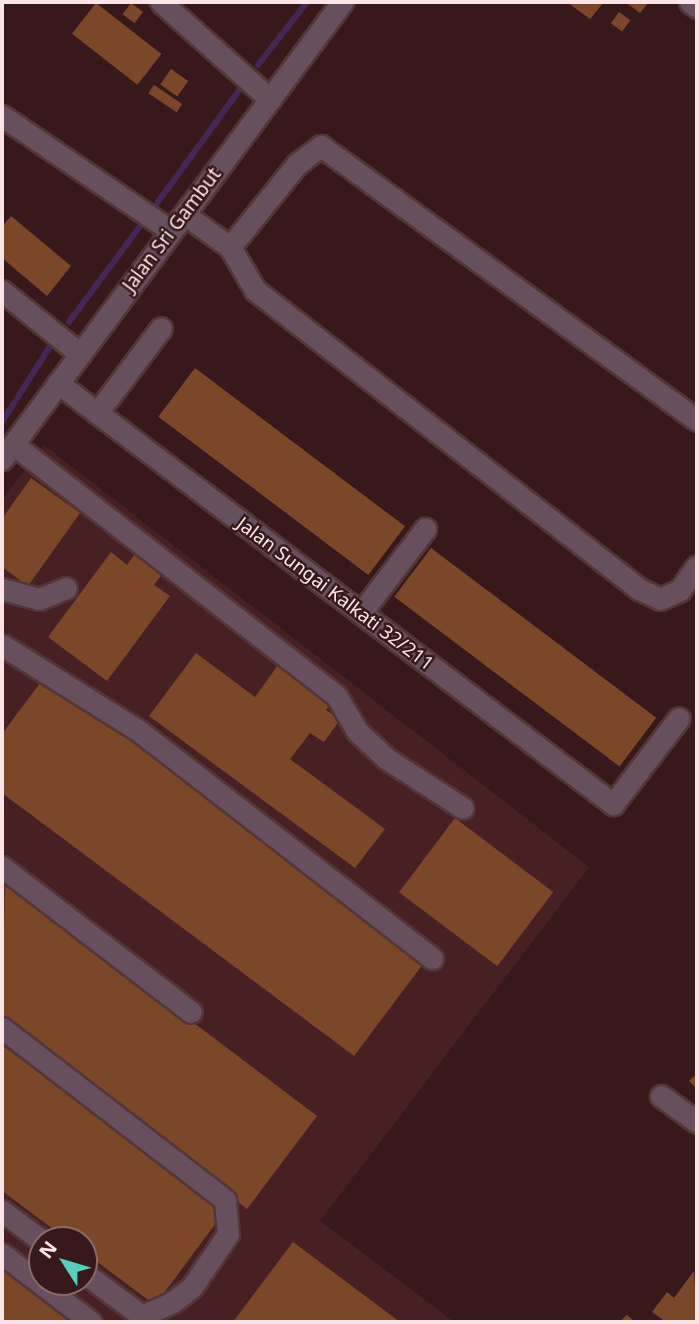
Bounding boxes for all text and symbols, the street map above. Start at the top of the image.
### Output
street label: Jalan Sri Gambut [118,164,226,296]
street label: Jalan Sungai Kalkati 32/211 [232,513,438,675]
north arrow [28,1226,98,1296]
text: N [33,1236,63,1264]

